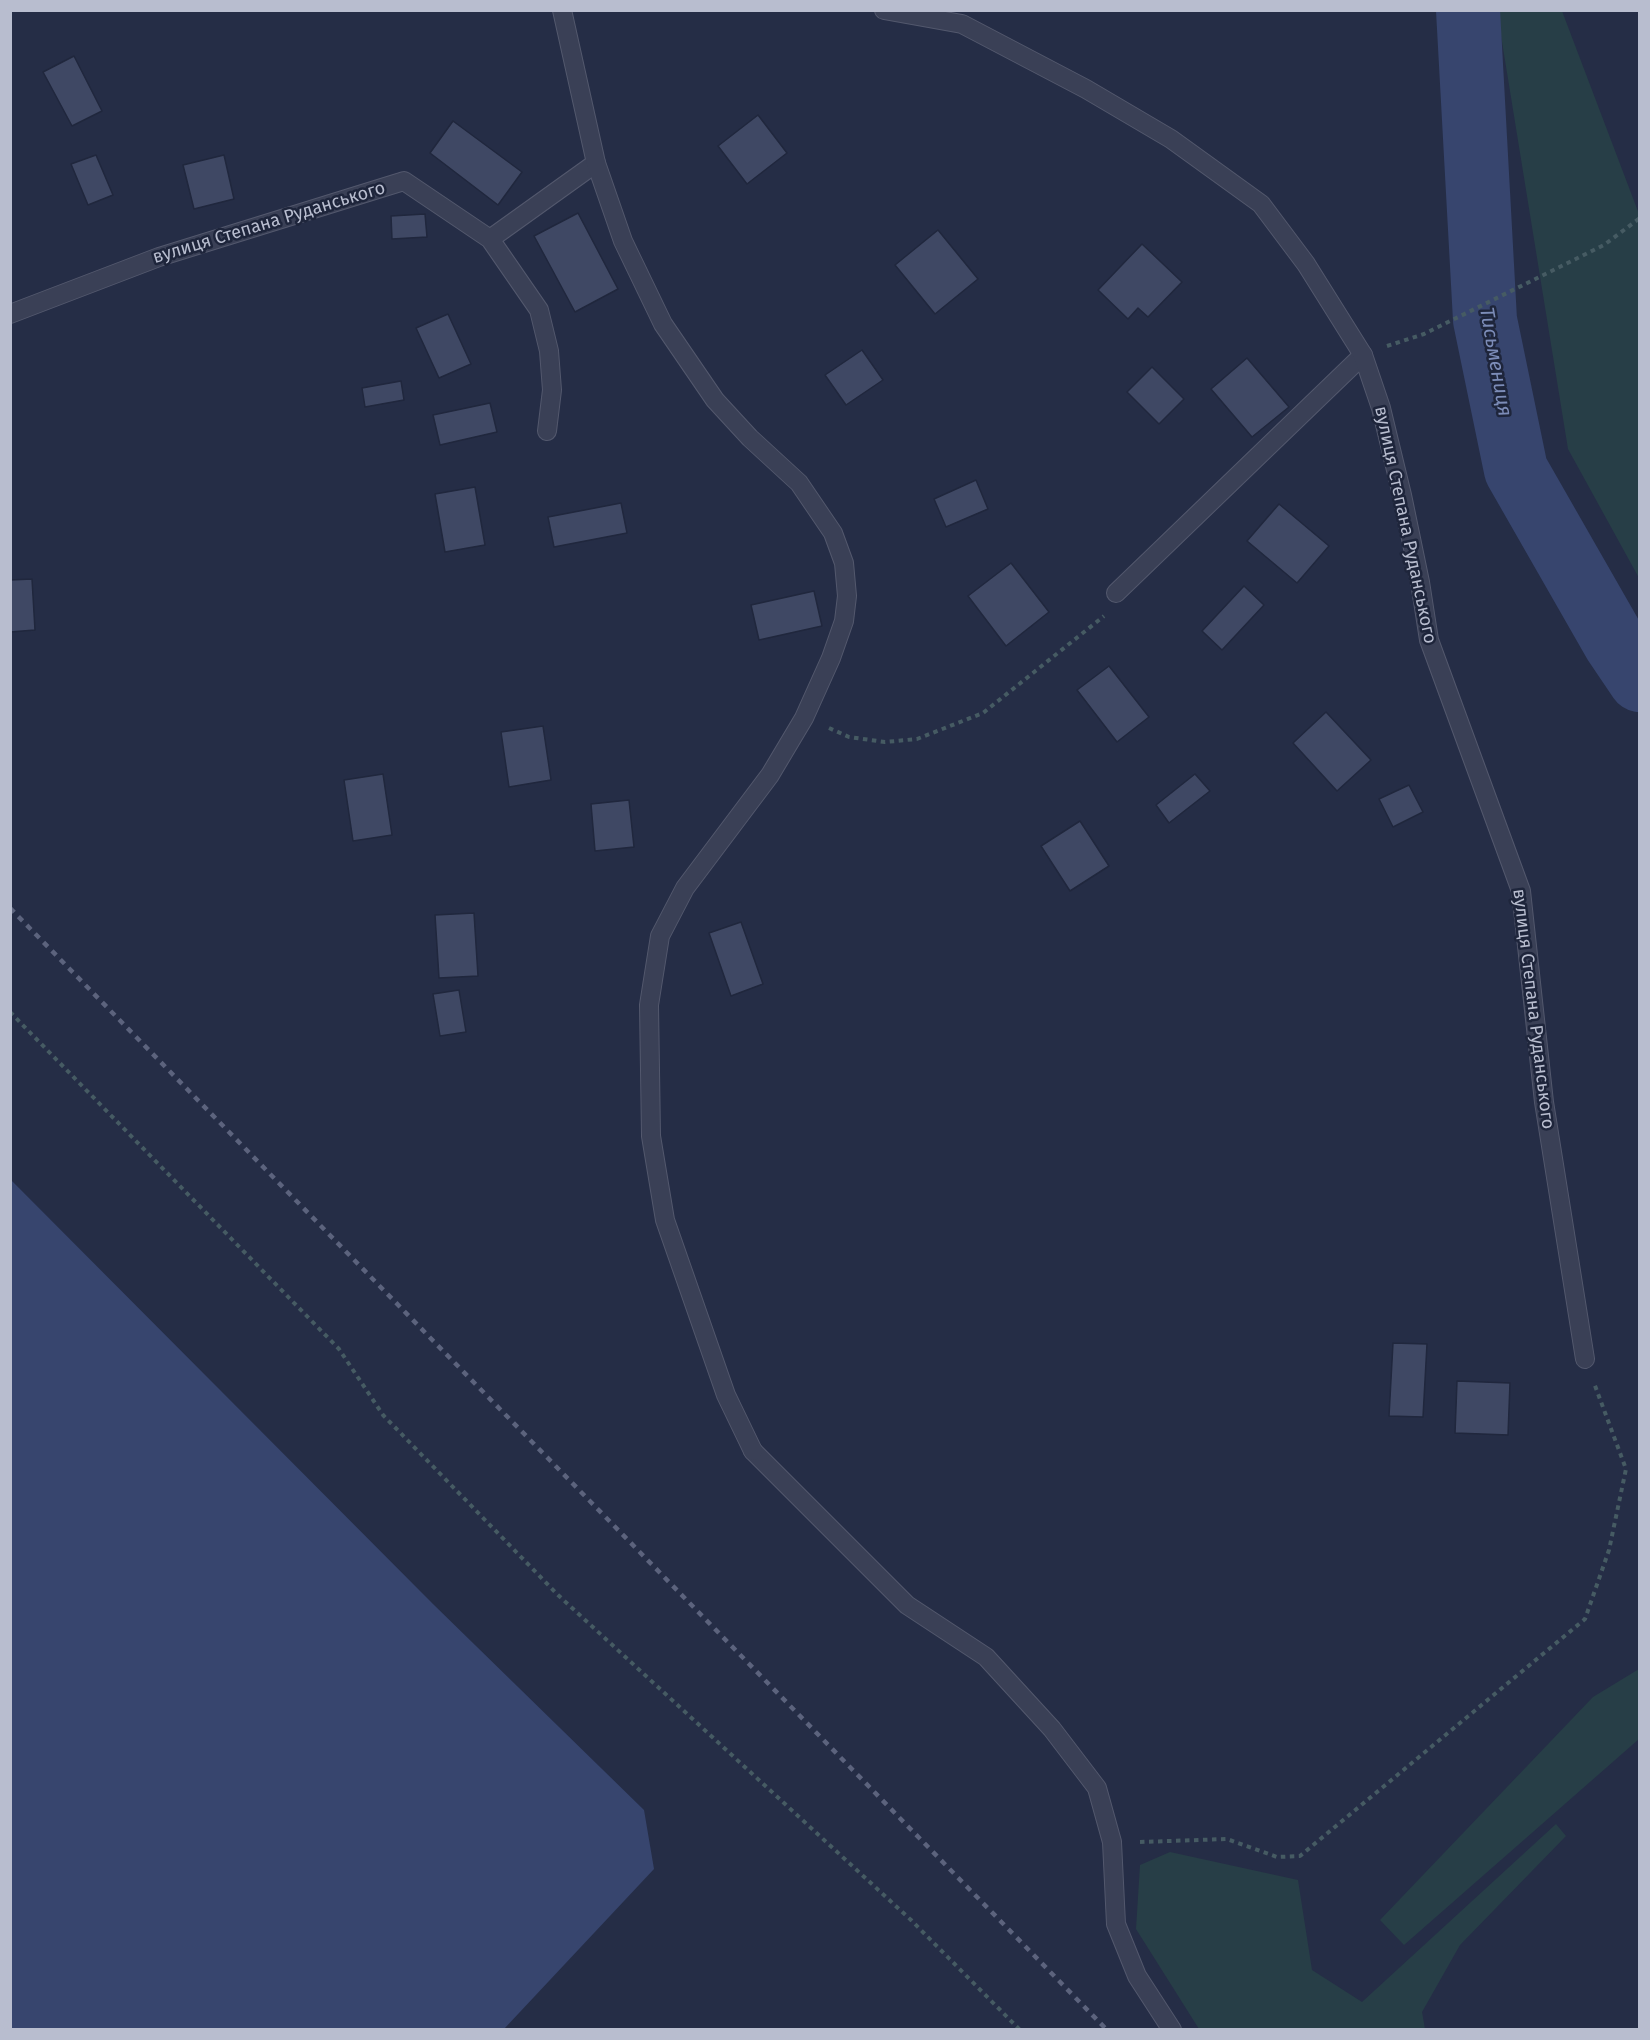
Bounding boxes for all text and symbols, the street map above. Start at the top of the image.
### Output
street label: вулиця Степана Руданського [150,177,388,269]
water label: Тисьмениця [1474,306,1516,418]
street label: вулиця Степана Руданського [1369,404,1441,646]
street label: вулиця Степана Руданського [1508,888,1558,1130]

